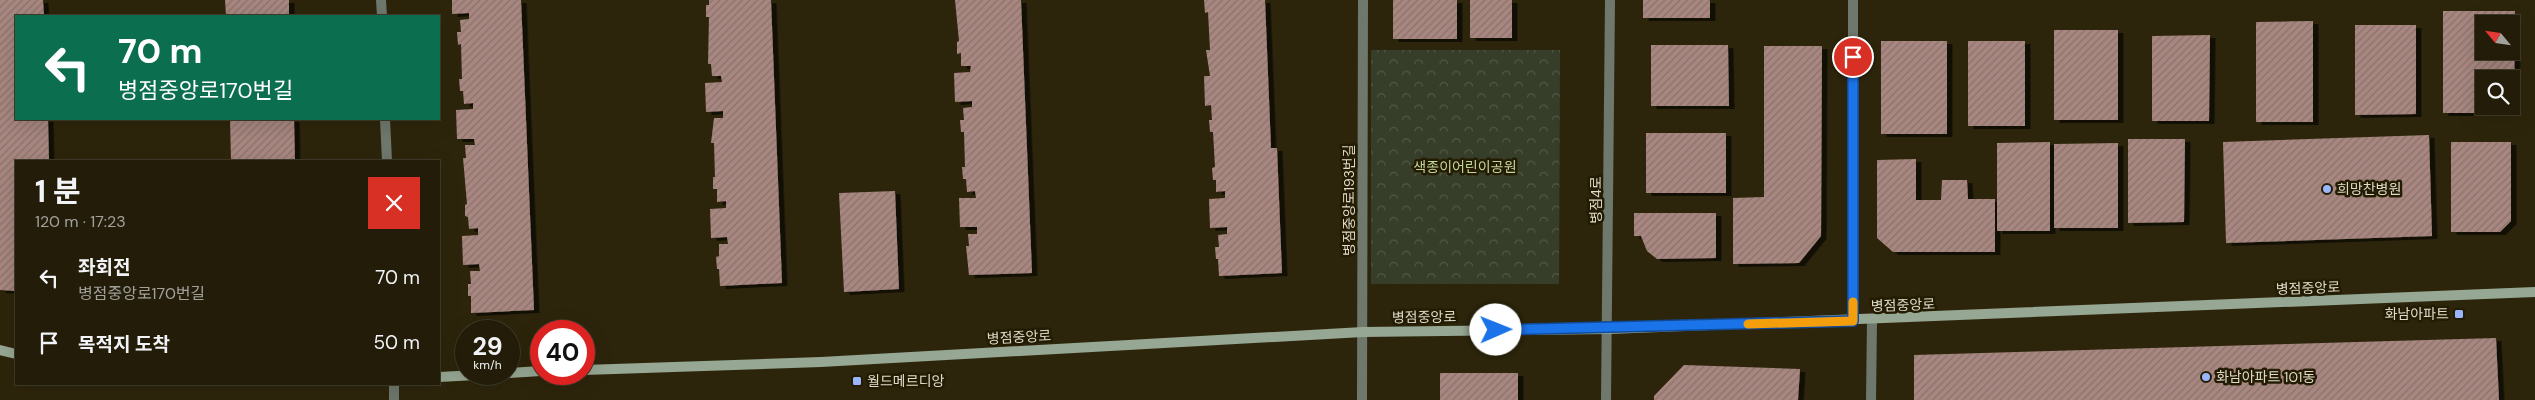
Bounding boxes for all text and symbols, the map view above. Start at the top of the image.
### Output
north arrow [2475,15,2520,60]
map controls [2475,15,2520,115]
text: 70 m [118,28,202,74]
icon: left [35,35,100,100]
pin [1832,36,1874,78]
icon: arrive [1839,43,1867,71]
button: search [2475,70,2520,115]
text: 병점중앙로170번길 [118,76,293,105]
street label: 병점중앙로193번길 [1340,144,1358,256]
park label: 색종이어린이공원 [1413,158,1517,176]
text: 1 분 [35,172,81,211]
street label: 병점4로 [1587,176,1605,224]
button: close [368,177,420,229]
place label: 희망찬병원 [2337,180,2401,198]
marker: 희망찬병원 [2321,183,2333,195]
text: 120 m · 17:23 [35,211,126,232]
text: 좌회전 [78,255,130,280]
icon: left [35,264,63,292]
text: 70 m [375,265,420,290]
street label: 병점중앙로 [2276,278,2341,298]
text: 병점중앙로170번길 [78,283,205,304]
street label: 병점중앙로 [1871,295,1936,315]
position arrow [1469,303,1521,355]
place label: 화남아파트 [2385,305,2449,323]
street label: 병점중앙로 [1392,307,1456,327]
marker: 화남아파트 [2453,308,2465,320]
speed limit sign: 40 [530,320,595,385]
street label: 병점중앙로 [986,326,1052,348]
icon: arrive [35,329,63,357]
text: 50 m [373,330,420,355]
text: 29 [472,330,503,363]
text: 목적지 도착 [78,332,170,357]
text: km/h [473,357,502,373]
place label: 화남아파트 101동 [2216,368,2315,386]
marker: 화남아파트 101동 [2200,371,2212,383]
place label: 월드메르디앙 [867,372,944,390]
marker: 월드메르디앙 [851,375,863,387]

